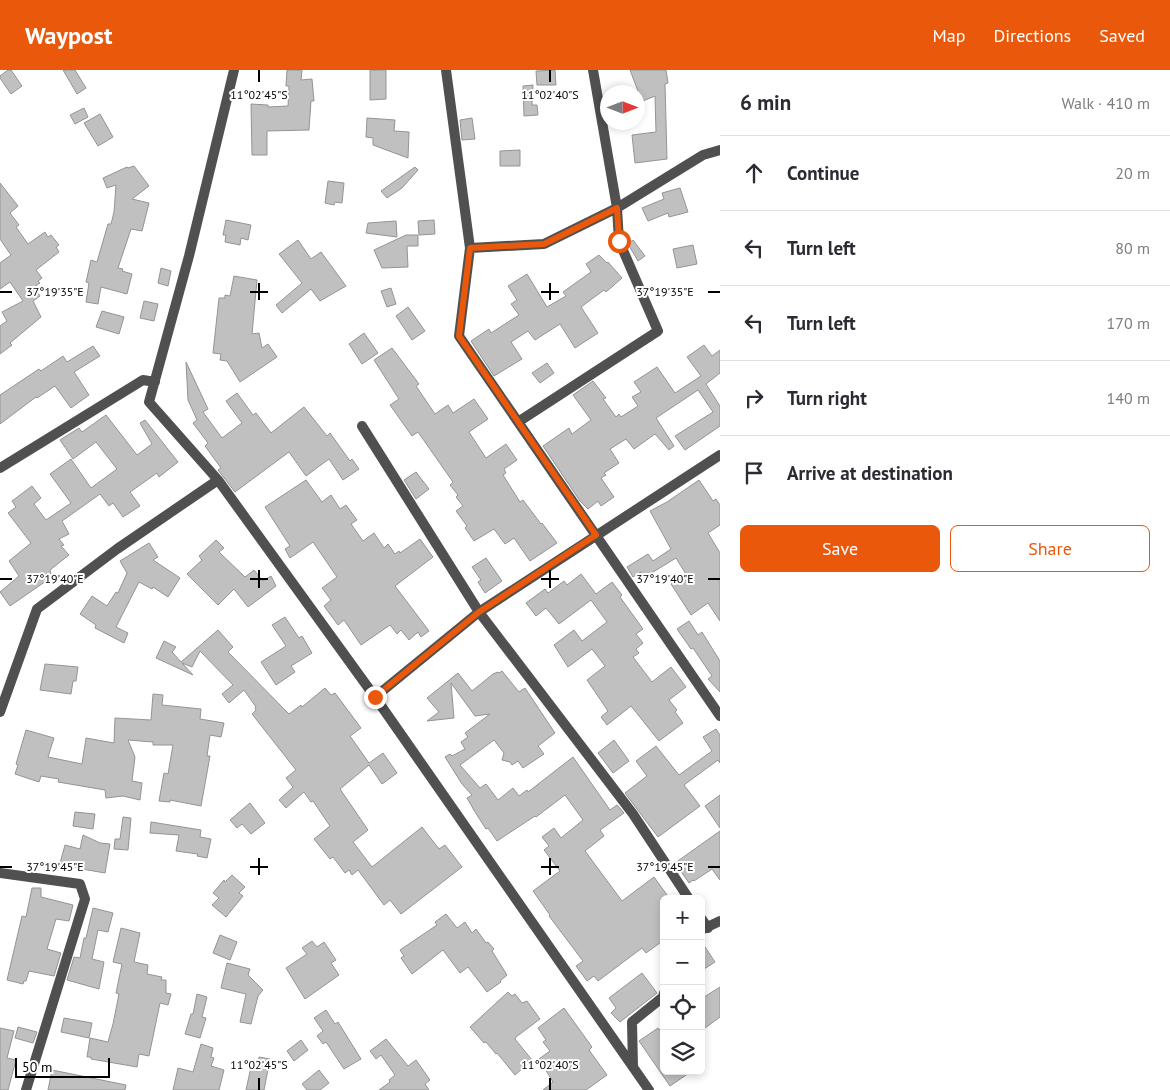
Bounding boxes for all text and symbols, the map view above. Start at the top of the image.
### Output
text: Waypost [25,20,112,51]
text: Map [933,24,965,47]
text: Directions [993,24,1071,47]
text: Saved [1099,24,1145,47]
north arrow [600,85,645,130]
text: 11°02'45"S [230,87,288,102]
text: 11°02'40"S [521,87,579,102]
text: 6 min [740,89,791,116]
text: Walk · 410 m [1061,93,1150,113]
icon: ahead [740,159,768,187]
text: Continue [787,161,859,185]
text: 20 m [1115,163,1150,183]
route start [608,230,631,253]
icon: left [740,234,768,262]
text: Turn left [787,236,856,260]
text: 80 m [1115,238,1150,258]
text: 37°19'35"E [26,284,84,299]
text: 37°19'35"E [636,284,694,299]
icon: left [740,309,768,337]
text: Turn left [787,311,856,335]
text: 170 m [1107,313,1150,333]
icon: right [740,384,768,412]
text: Turn right [787,386,867,410]
text: 140 m [1107,388,1150,408]
icon: arrive [740,459,768,487]
text: Arrive at destination [787,461,953,485]
button: Save [740,525,940,572]
button: Share [950,525,1150,572]
text: 37°19'40"E [26,571,84,586]
text: 37°19'40"E [636,571,694,586]
route end [364,686,387,709]
text: 37°19'45"E [26,859,84,874]
text: 37°19'45"E [636,859,694,874]
map controls [660,895,705,1075]
button: + [660,895,705,940]
button: − [660,940,705,985]
button: locate [660,985,705,1030]
button: layers [660,1030,705,1075]
scale bar [15,1055,110,1078]
text: 11°02'45"S [230,1057,288,1072]
text: 11°02'40"S [521,1057,579,1072]
text: 50 m [22,1058,52,1076]

